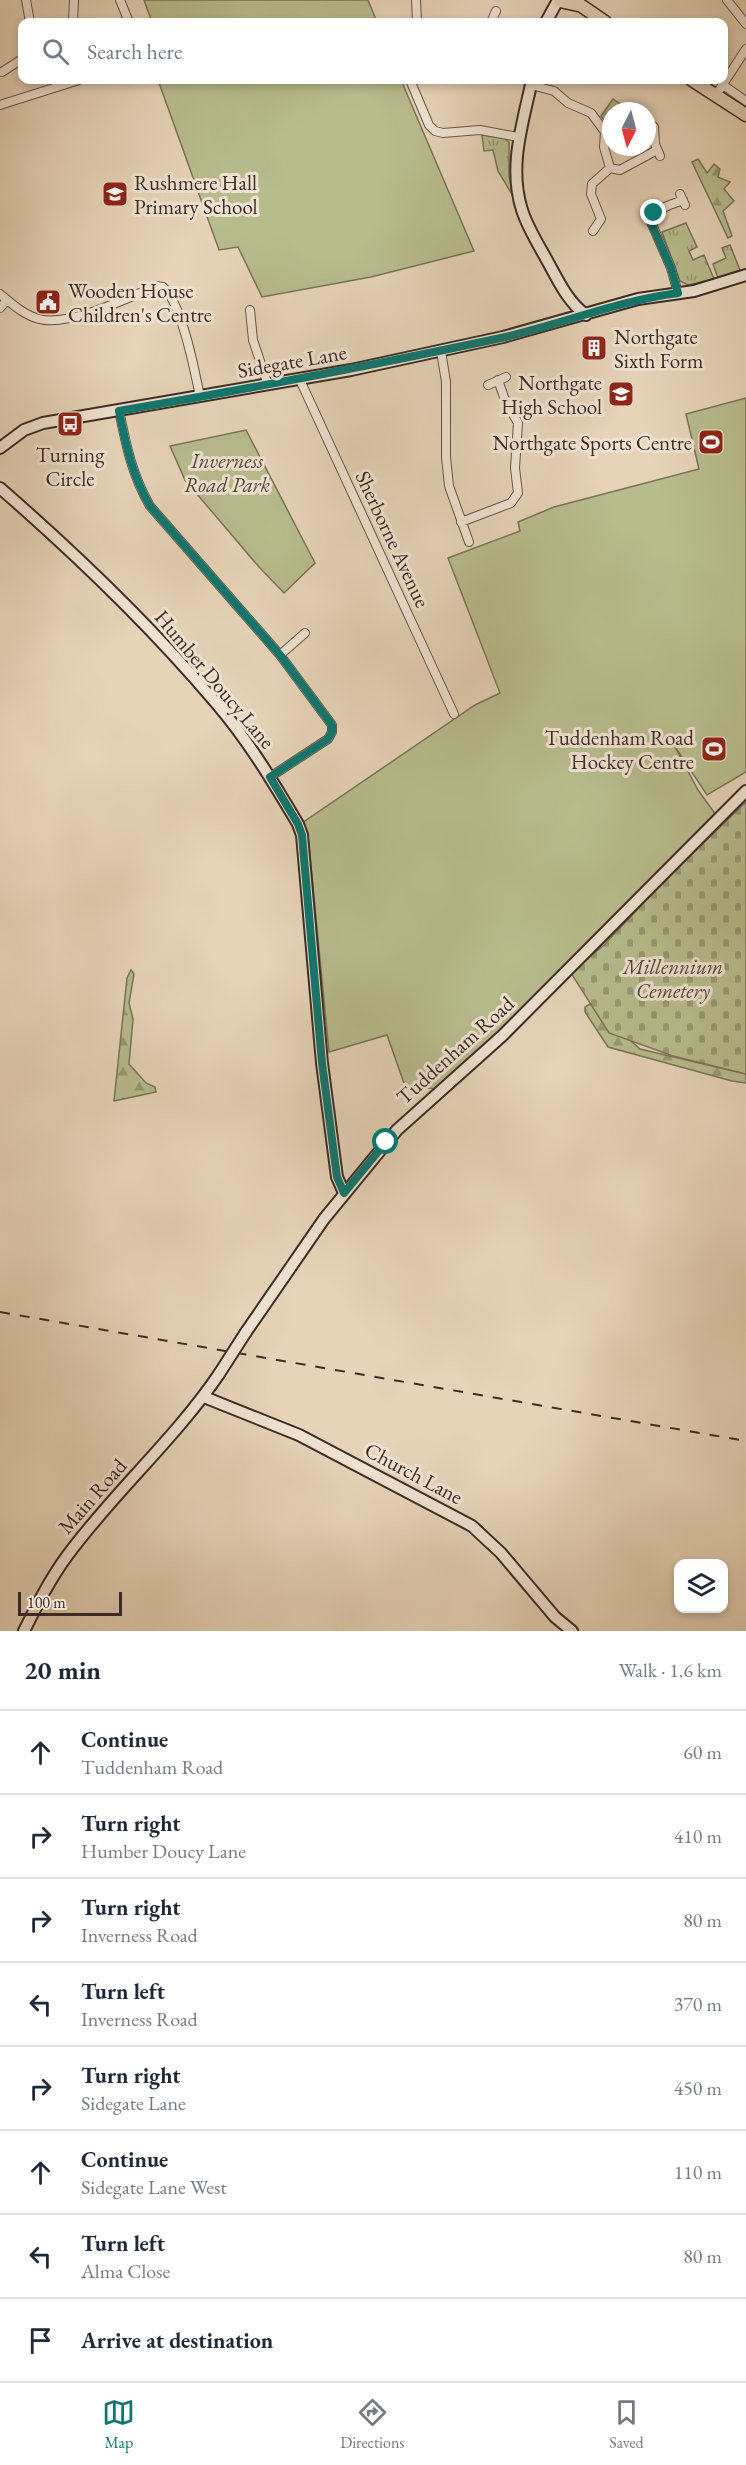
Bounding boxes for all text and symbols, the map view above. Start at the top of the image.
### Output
search box [18,18,728,84]
icon: search [39,35,72,68]
text: Search here [87,37,182,66]
north arrow [602,102,656,156]
place label: Rushmere Hall Primary School [134,169,258,220]
school or university icon: Rushmere Hall Primary School [100,179,130,209]
route end [640,199,666,225]
place label: Wooden House Children's Centre [68,277,212,328]
public building icon: Wooden House Children's Centre [33,287,63,317]
place label: Northgate Sixth Form [614,323,703,374]
building icon: Northgate Sixth Form [579,333,609,363]
street label: Sidegate Lane [235,338,349,384]
place label: Northgate High School [501,369,602,420]
school or university icon: Northgate High School [606,379,636,409]
bus stop icon: Turning Circle [55,409,85,439]
sports icon: Northgate Sports Centre [696,427,726,457]
place label: Northgate Sports Centre [492,429,692,456]
place label: Turning Circle [36,441,105,492]
park label: Inverness Road Park [184,447,270,498]
street label: Sherborne Avenue [350,466,436,612]
street label: Humber Doucy Lane [149,604,281,754]
place label: Tuddenham Road Hockey Centre [545,724,694,775]
sports icon: Tuddenham Road Hockey Centre [699,734,729,764]
park label: Millennium Cemetery [621,953,723,1004]
street label: Tuddenham Road [390,990,520,1110]
route start [372,1128,398,1154]
street label: Church Lane [360,1436,468,1510]
street label: Main Road [52,1452,132,1539]
map controls [674,1559,728,1613]
button: layers [674,1559,728,1613]
scale bar [18,1589,122,1616]
text: 100 m [27,1592,66,1613]
text: 20 min [24,1653,101,1687]
text: Walk · 1.6 km [619,1657,722,1683]
text: Continue [81,1725,168,1754]
icon: ahead [24,1736,57,1769]
text: 60 m [683,1739,722,1765]
text: Tuddenham Road [81,1754,223,1780]
text: Turn right [81,1809,180,1838]
icon: right [24,1820,57,1853]
text: 410 m [674,1823,722,1849]
text: Humber Doucy Lane [81,1838,246,1864]
text: Turn right [81,1893,180,1922]
icon: right [24,1904,57,1937]
text: 80 m [683,1907,722,1933]
text: Inverness Road [81,1922,198,1948]
text: Turn left [81,1977,165,2006]
icon: left [24,1988,57,2021]
text: 370 m [674,1991,722,2017]
text: Inverness Road [81,2006,198,2032]
text: Turn right [81,2061,180,2090]
icon: right [24,2072,57,2105]
text: 450 m [674,2075,722,2101]
text: Sidegate Lane [81,2090,186,2116]
text: Continue [81,2145,168,2174]
icon: ahead [24,2156,57,2189]
text: 110 m [674,2159,722,2185]
text: Sidegate Lane West [81,2174,227,2200]
text: Turn left [81,2229,165,2258]
icon: left [24,2240,57,2273]
text: 80 m [683,2243,722,2269]
text: Alma Close [81,2258,170,2284]
icon: arrive [24,2324,57,2357]
text: Arrive at destination [81,2326,273,2355]
tab: Map [102,2396,135,2453]
tab: Directions [340,2396,405,2453]
tab: Saved [609,2396,644,2453]

